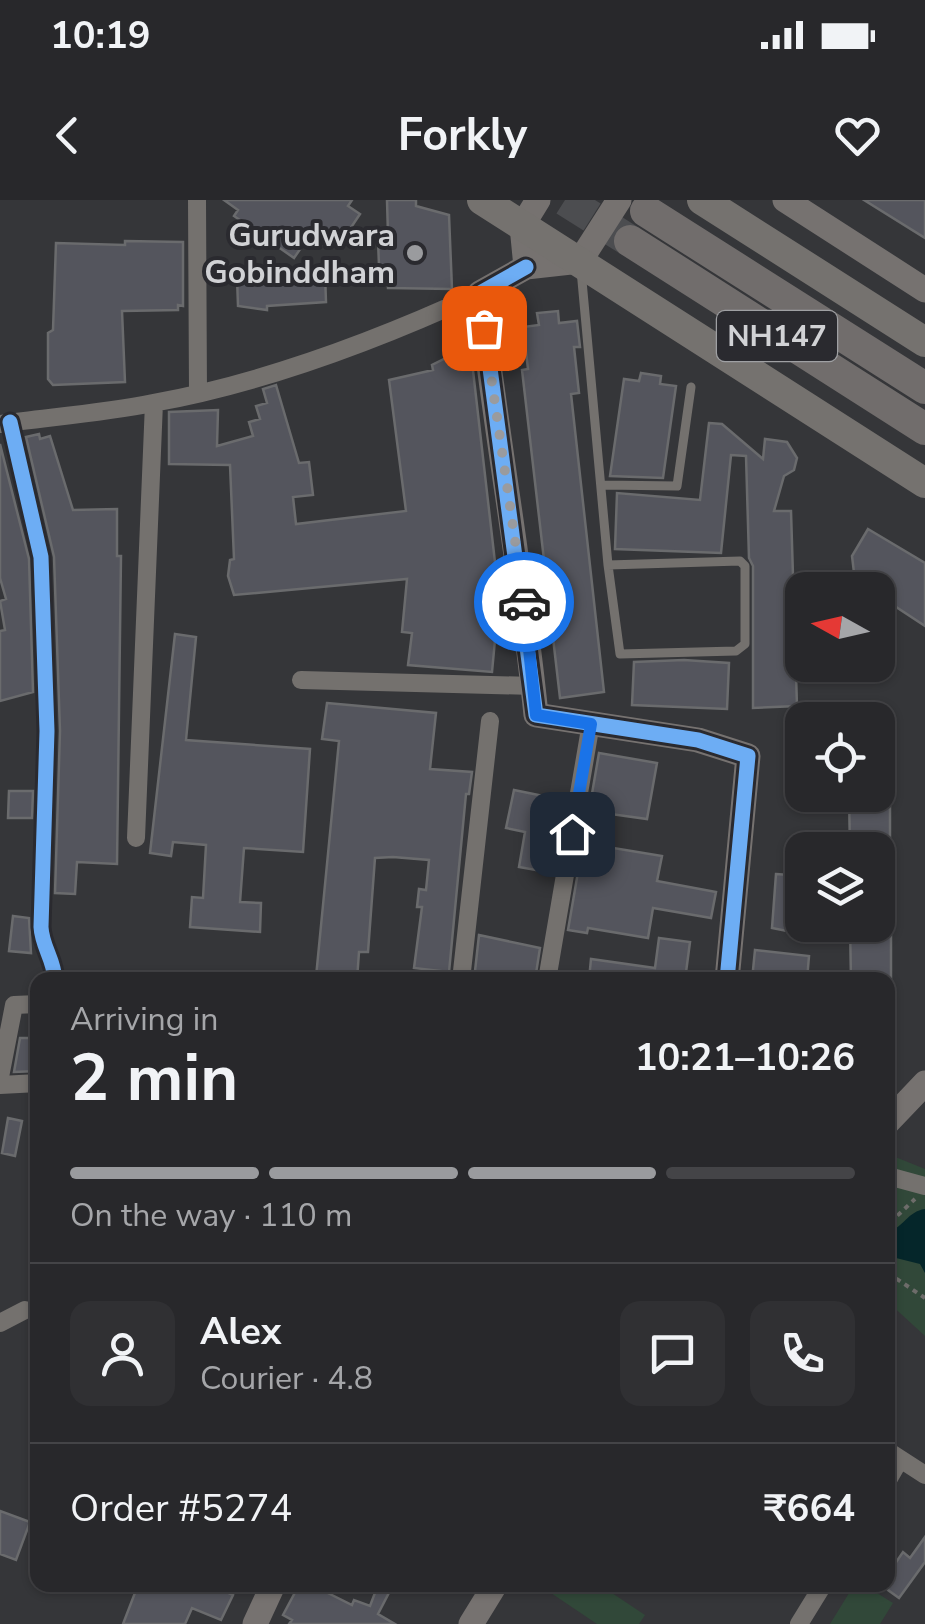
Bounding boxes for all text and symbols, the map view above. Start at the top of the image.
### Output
text: 10:19 [50,10,151,61]
text: Forkly [398,105,527,166]
icon: back [40,108,95,163]
icon: heart [830,108,885,163]
place label: Gurudwara Gobinddham [204,214,395,294]
marker: Gurudwara Gobinddham [404,242,426,264]
pin [442,286,527,371]
icon: bag [457,301,512,356]
road number: NH147 [717,311,837,361]
courier [474,552,574,652]
north arrow [785,572,895,682]
map controls [785,572,895,942]
icon: car [497,575,552,630]
button: locate [785,702,895,812]
pin [530,792,615,877]
icon: home [545,807,600,862]
button: layers [785,832,895,942]
text: Arriving in [70,998,218,1041]
text: 10:21–10:26 [635,1032,855,1083]
text: 2 min [70,1034,238,1123]
text: On the way · 110 m [70,1194,352,1237]
button: person [70,1301,175,1406]
button: chat [620,1301,725,1406]
button: phone [750,1301,855,1406]
text: Alex [200,1306,281,1357]
text: Courier · 4.8 [200,1357,373,1400]
text: Order #5274 [70,1483,292,1534]
text: ₹664 [764,1483,855,1534]

